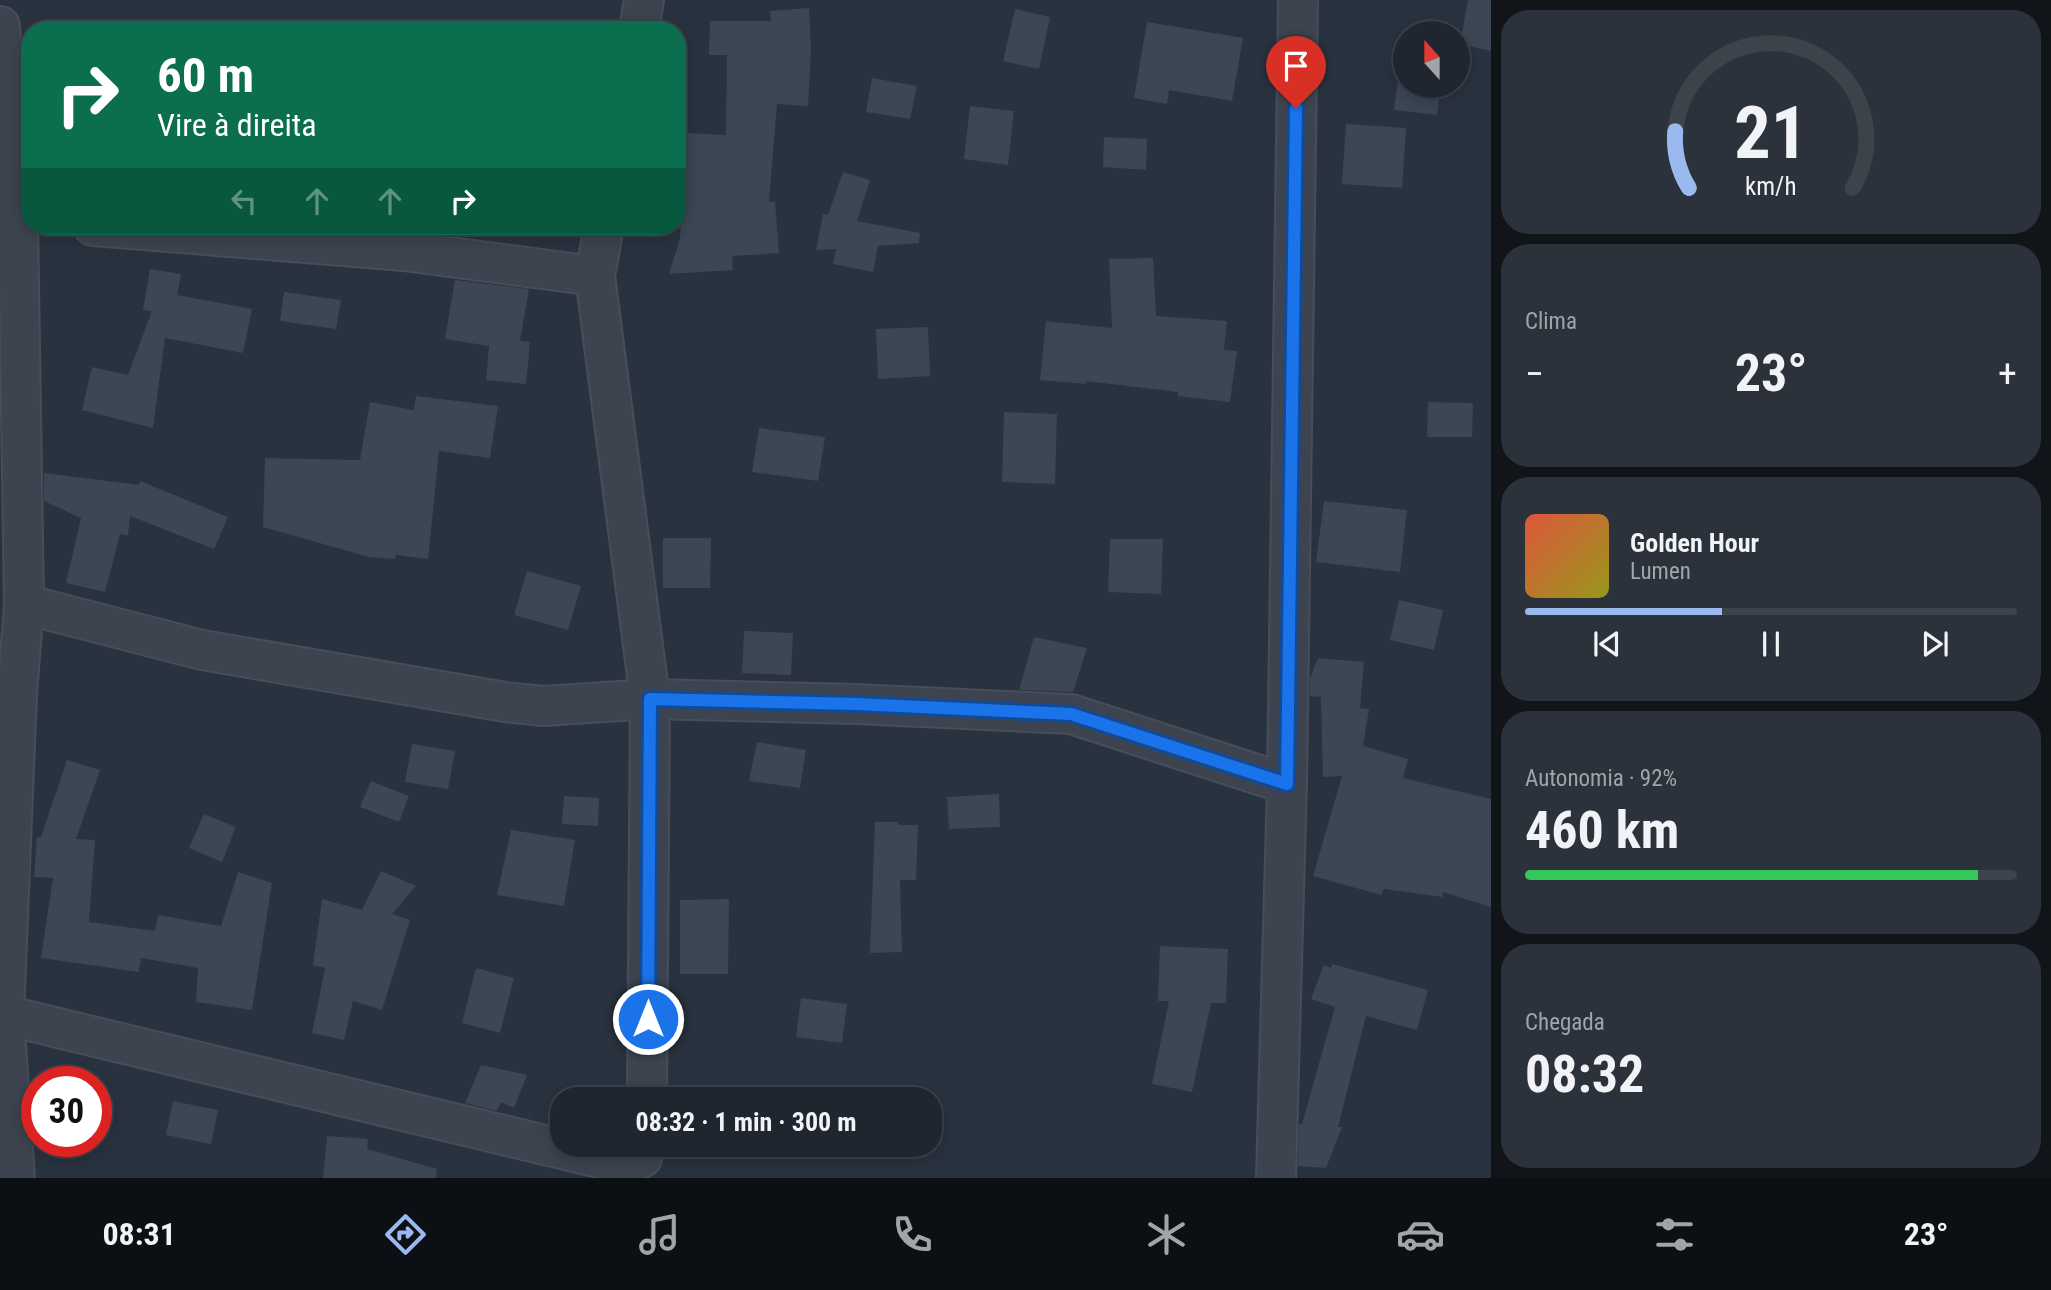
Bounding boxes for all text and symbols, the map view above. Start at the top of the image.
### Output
north arrow [1393,21,1470,98]
map controls [1393,21,1470,98]
pin [1266,36,1326,108]
text: 60 m [157,47,254,104]
icon: arrive [1277,47,1315,85]
icon: right [42,49,133,140]
text: 21 [1734,90,1808,176]
text: Vire à direita [157,106,317,144]
text: km/h [1745,172,1797,201]
icon: left [225,182,263,220]
icon: ahead [298,182,336,220]
icon: ahead [371,182,409,220]
icon: right [444,182,482,220]
text: Clima [1525,308,1577,335]
text: 23° [1735,343,1807,404]
text: − [1525,352,1544,396]
text: + [1998,352,2017,396]
text: Golden Hour [1630,528,1759,558]
text: Lumen [1630,558,1691,585]
icon: previous [1588,625,1626,663]
icon: pause [1752,625,1790,663]
icon: next [1916,625,1954,663]
text: Autonomia · 92% [1525,765,1677,792]
text: 460 km [1525,800,1679,861]
position arrow [611,982,685,1056]
text: Chegada [1525,1009,1605,1036]
text: 08:32 [1525,1044,1644,1105]
speed limit sign: 30 [21,1066,112,1157]
text: 08:32 · 1 min · 300 m [636,1107,856,1137]
icon: directions [381,1210,430,1259]
icon: music [635,1210,684,1259]
icon: phone [888,1210,937,1259]
icon: climate [1142,1210,1191,1259]
icon: car [1396,1210,1445,1259]
icon: filters [1650,1210,1699,1259]
text: 08:31 [102,1215,176,1253]
text: 23° [1904,1215,1949,1253]

